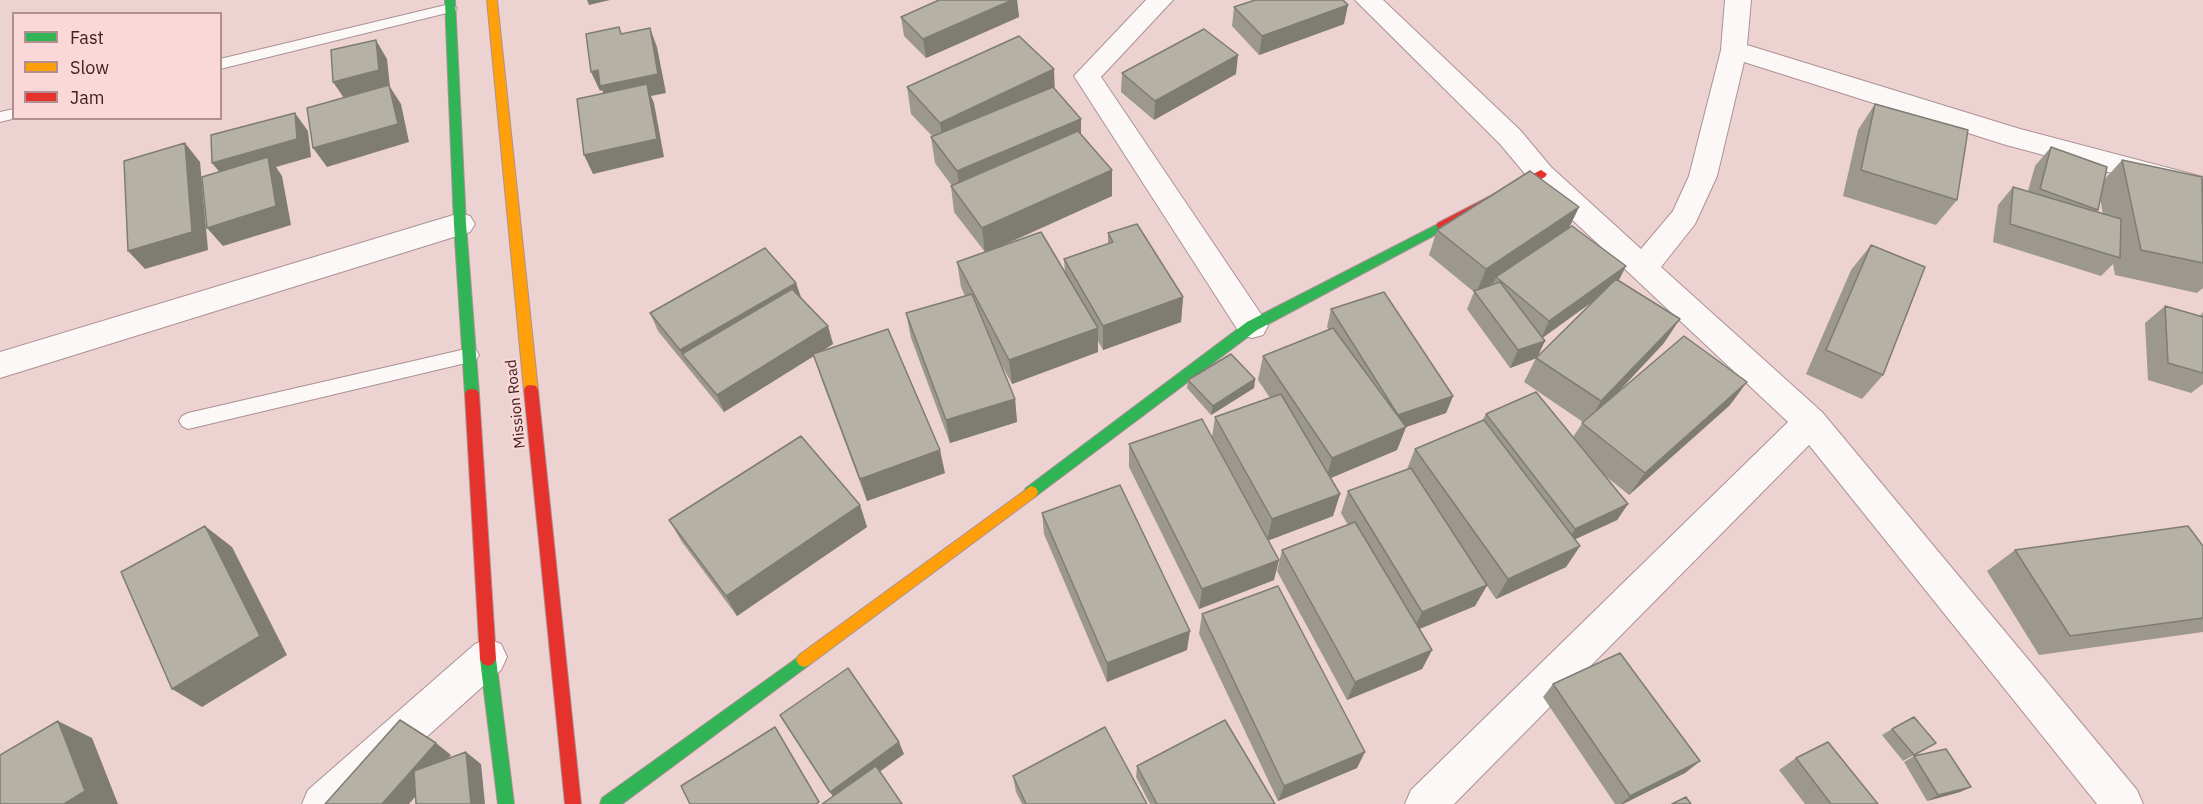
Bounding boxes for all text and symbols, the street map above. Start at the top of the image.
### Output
legend [12,12,222,120]
text: Fast [70,26,104,49]
text: Slow [70,56,109,79]
text: Jam [70,86,105,109]
street label: Mission Road [502,359,530,449]

